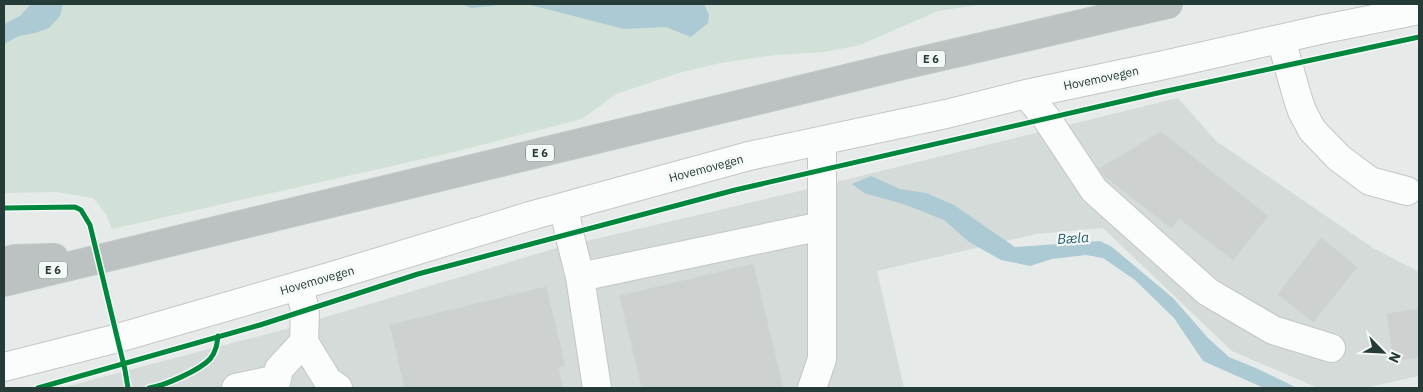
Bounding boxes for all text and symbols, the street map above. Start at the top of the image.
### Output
road number: E 6 [917,51,945,68]
street label: Hovemovegen [1062,63,1140,93]
road number: E 6 [526,144,554,162]
street label: Hovemovegen [667,151,745,185]
water label: Bæla [1056,228,1090,248]
road number: E 6 [39,262,67,278]
street label: Hovemovegen [278,262,356,298]
north arrow [1358,327,1408,377]
text: N [1385,349,1405,366]

